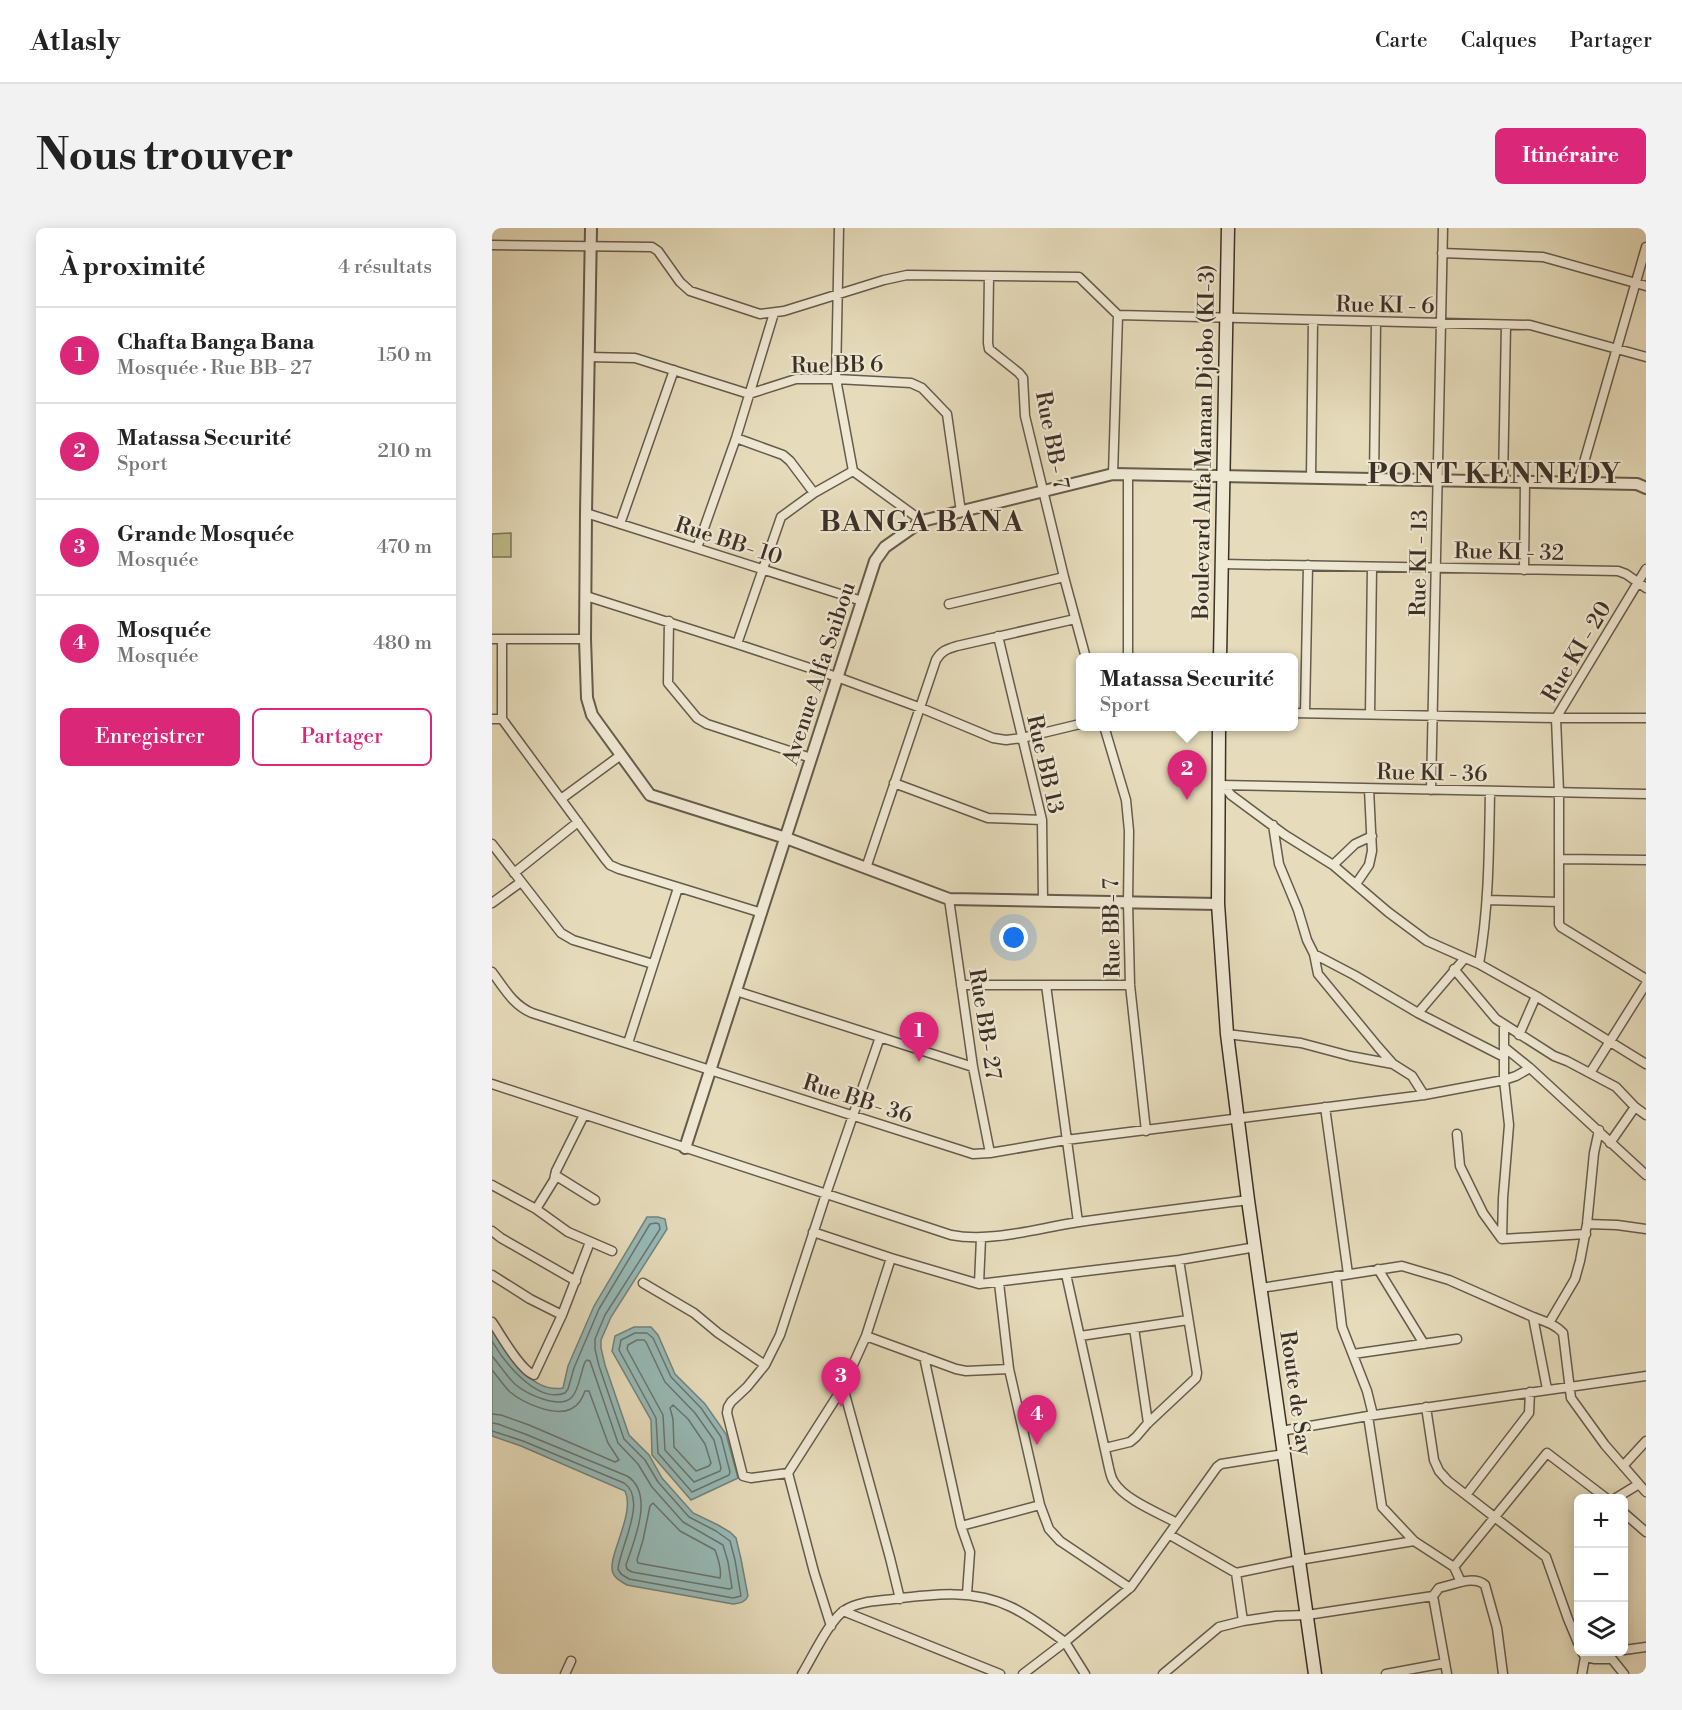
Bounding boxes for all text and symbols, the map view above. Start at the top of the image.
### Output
text: Atlasly [30,24,120,59]
text: Carte [1375,28,1428,54]
text: Calques [1461,28,1537,54]
text: Partager [1570,28,1652,54]
button: Itinéraire [1495,128,1646,184]
text: Nous trouver [36,130,294,183]
text: À proximité [60,251,205,283]
text: 4 résultats [338,255,432,280]
street label: Boulevard Alfa Maman Djobo (KI-3) [1188,264,1221,621]
street label: Rue KI - 6 [1335,291,1435,320]
text: Chafta Banga Bana [117,329,314,356]
text: 1 [75,343,84,368]
text: 150 m [377,343,432,368]
street label: Rue BB 6 [791,351,883,380]
text: Mosquée · Rue BB- 27 [117,356,312,381]
street label: Rue BB- 7 [1029,389,1074,492]
text: Matassa Securité [117,425,291,452]
text: 2 [73,439,86,464]
text: 210 m [377,439,432,464]
text: Sport [117,452,168,477]
district label: PONT KENNEDY [1367,457,1623,492]
district label: BANGA BANA [820,505,1024,540]
street label: Rue KI - 13 [1405,509,1434,617]
street label: Rue BB- 10 [671,511,786,571]
text: Grande Mosquée [117,521,294,548]
text: 3 [73,535,86,560]
text: 470 m [376,535,432,560]
street label: Rue KI - 32 [1454,538,1564,567]
text: Mosquée [117,548,199,573]
street label: Avenue Alfa Saibou [777,578,862,769]
street label: Rue KI - 20 [1537,597,1618,707]
text: Mosquée [117,617,211,644]
text: 4 [73,631,86,656]
text: 480 m [373,631,432,656]
text: Mosquée [117,644,199,669]
popup [1076,653,1298,731]
text: Matassa Securité [1100,666,1274,693]
text: Sport [1100,693,1150,718]
button: Enregistrer [60,708,240,766]
button: Partager [252,708,432,766]
street label: Rue BB 13 [1020,712,1069,816]
pin: 2 [1168,750,1206,800]
street label: Rue KI - 36 [1376,759,1488,788]
street label: Rue BB- 7 [1098,878,1127,978]
your location [999,923,1028,952]
street label: Rue BB- 27 [962,967,1007,1082]
pin: 1 [900,1012,938,1062]
street label: Rue BB- 36 [799,1069,916,1130]
street label: Route de Say [1273,1329,1318,1458]
pin: 3 [822,1358,860,1407]
pin: 4 [1018,1396,1056,1445]
map controls [1574,1494,1628,1656]
button: + [1574,1494,1628,1548]
button: − [1574,1548,1628,1602]
button: layers [1574,1602,1628,1656]

